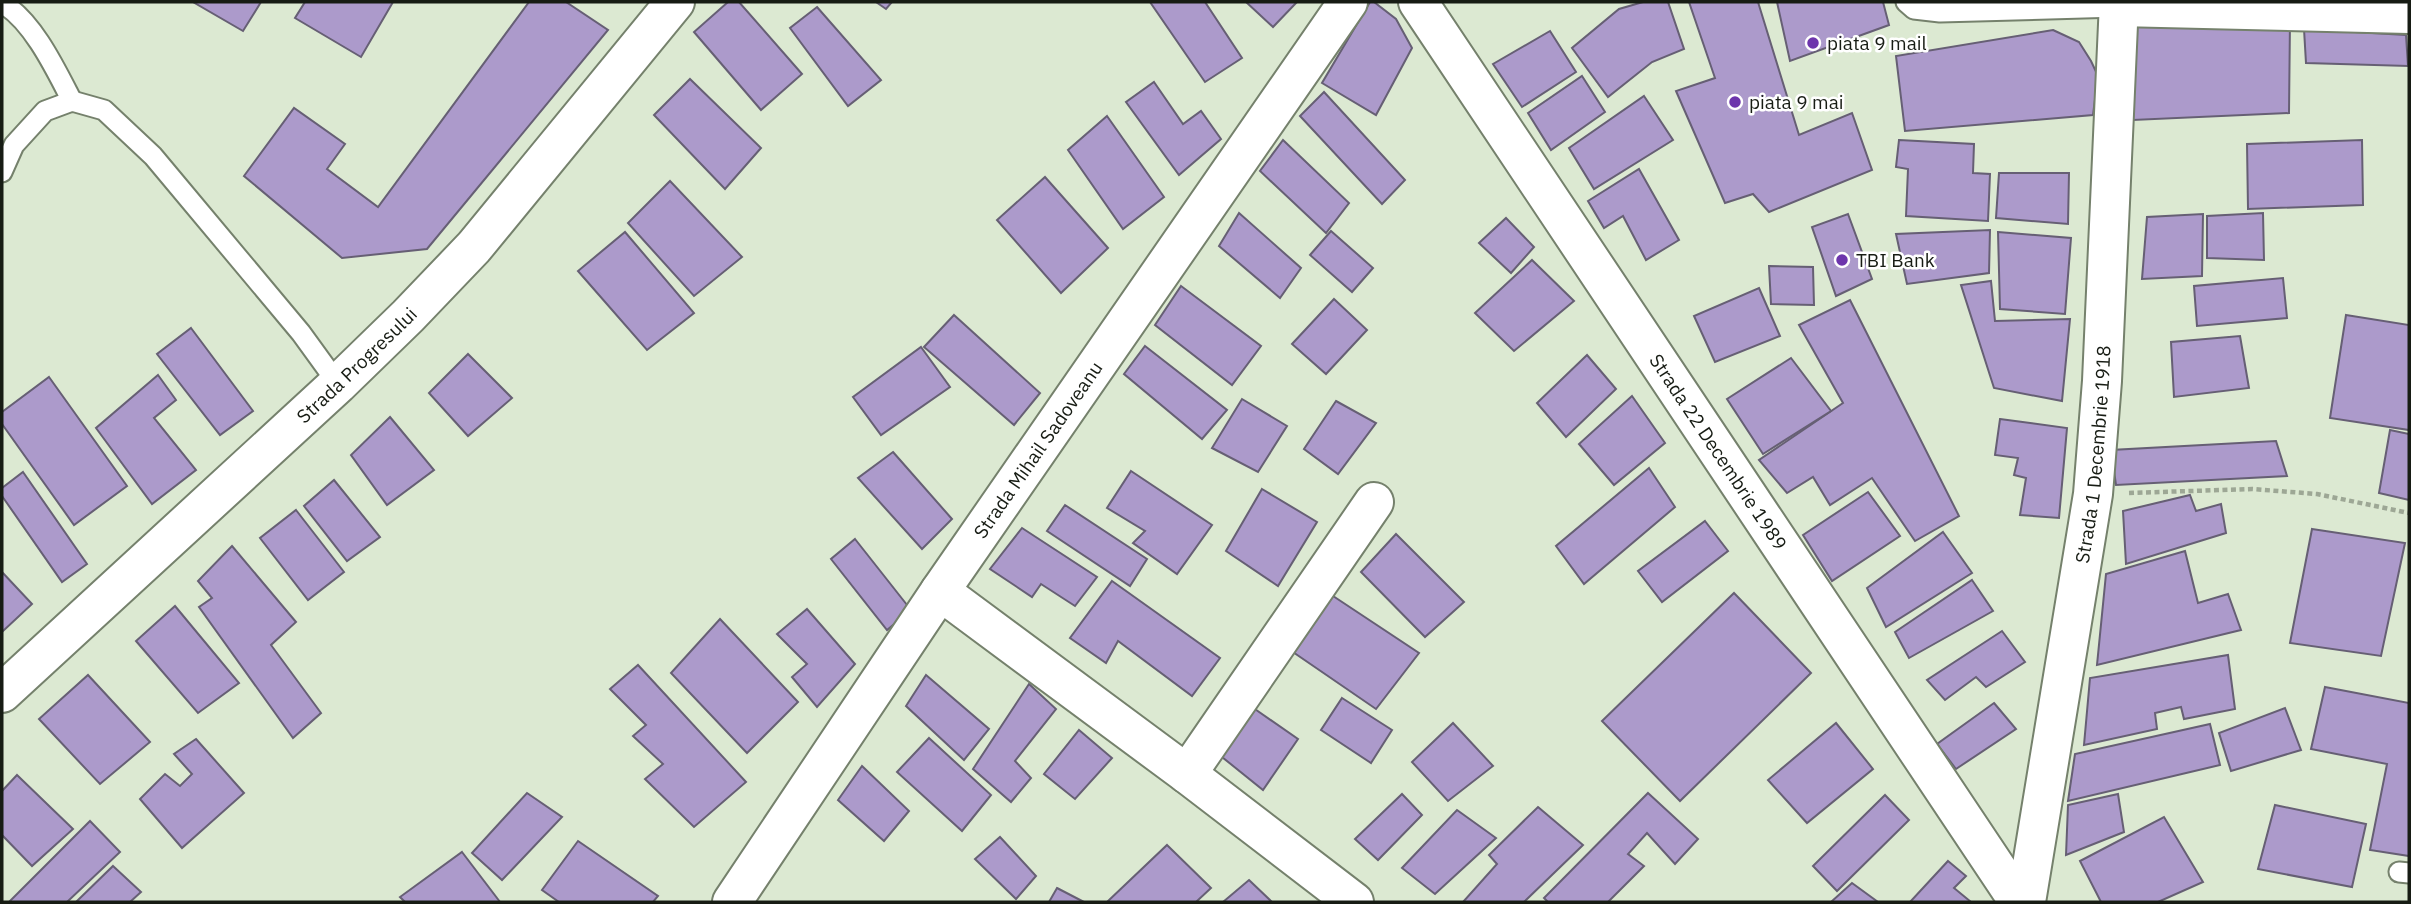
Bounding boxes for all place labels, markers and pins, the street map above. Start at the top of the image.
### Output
place label: piata 9 mail [1827,31,1927,55]
marker: piata 9 mail [1805,35,1821,51]
place label: piata 9 mai [1749,90,1844,114]
marker: piata 9 mai [1727,94,1743,110]
place label: TBI Bank [1856,248,1935,272]
marker: TBI Bank [1834,252,1850,268]

